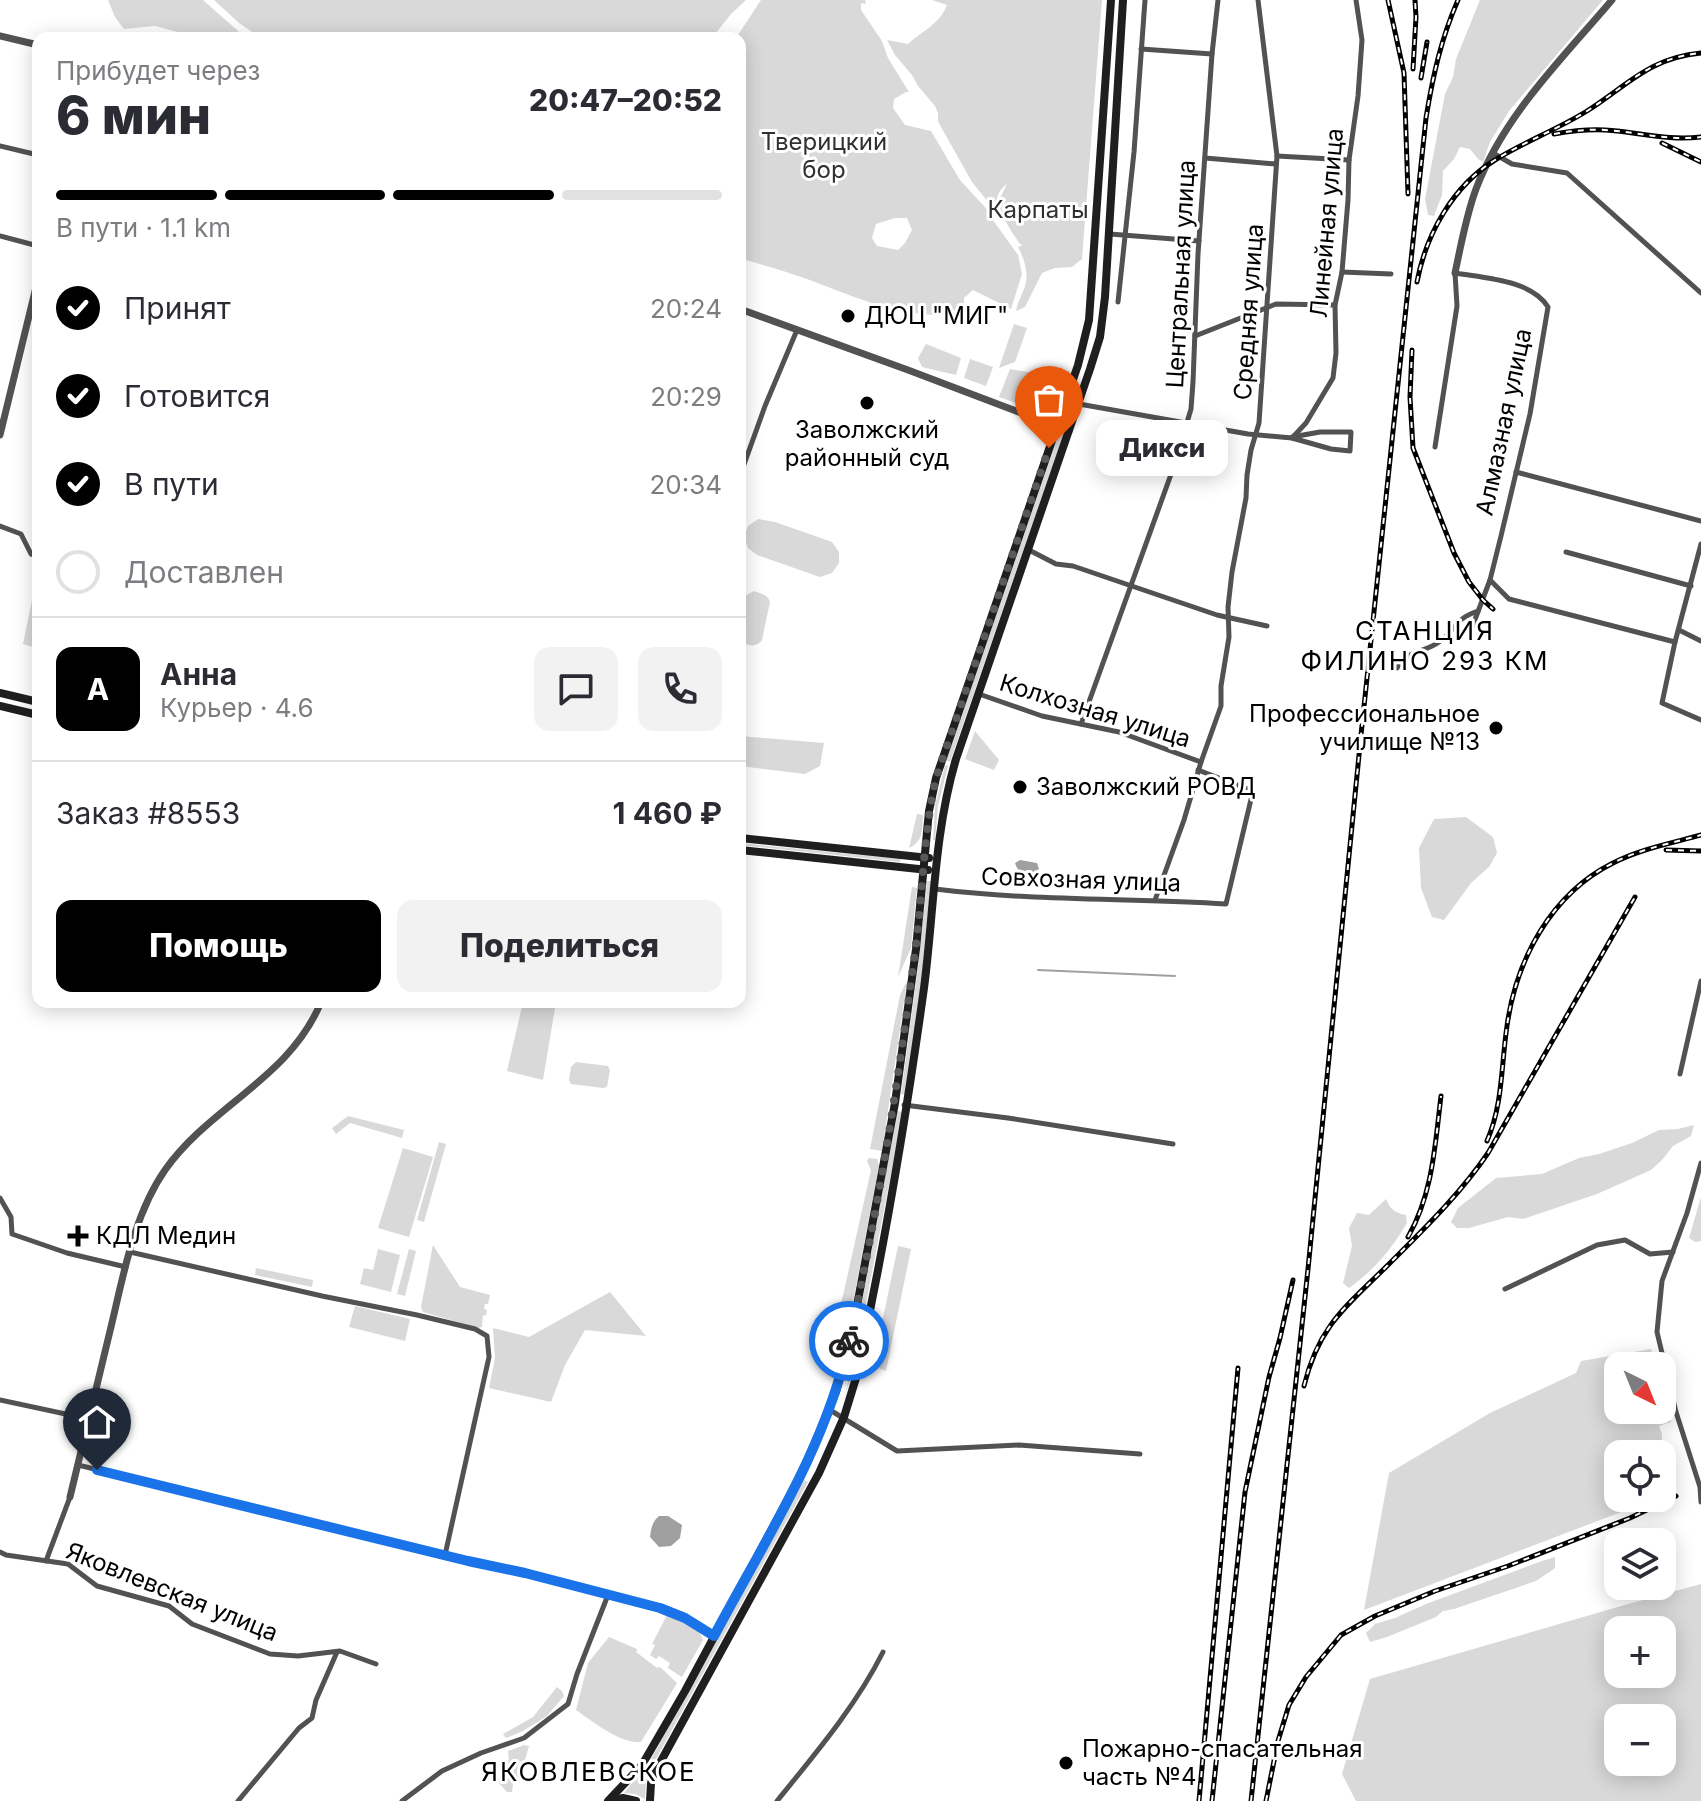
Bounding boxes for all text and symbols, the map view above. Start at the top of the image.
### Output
text: Прибудет через [56,55,260,86]
text: 20:47–20:52 [529,82,722,118]
text: 6 мин [56,84,211,147]
park label: Тверицкий бор [761,127,887,184]
street label: Линейная улица [1304,127,1349,319]
street label: Центральная улица [1160,159,1201,389]
park label: Карпаты [987,195,1089,224]
text: В пути · 1.1 km [56,212,231,243]
street label: Средняя улица [1228,223,1269,401]
icon: check [56,286,100,330]
text: Принят [124,290,231,326]
text: 20:24 [650,293,722,324]
place label: ДЮЦ "МИГ" [864,301,1008,330]
marker: ДЮЦ "МИГ" [839,307,857,325]
street label: Алмазная улица [1470,326,1537,518]
pin [1015,366,1083,448]
icon: check [56,374,100,418]
text: Готовится [124,378,270,414]
icon: bag [1027,378,1071,422]
text: 20:29 [650,381,722,412]
marker: Заволжский районный суд [858,394,876,412]
place label: Заволжский районный суд [785,415,949,472]
callout: Дикси [1097,420,1229,476]
text: Дикси [1119,432,1205,463]
icon: check [56,462,100,506]
text: В пути [124,466,219,502]
text: 20:34 [649,469,722,500]
text: Доставлен [124,554,284,590]
district label: СТАНЦИЯ ФИЛИНО 293 КМ [1301,615,1549,676]
button: chat [534,647,618,731]
button: phone [638,647,722,731]
text: Анна [160,656,237,692]
street label: Колхозная улица [996,668,1194,753]
text: А [87,671,109,707]
text: Курьер · 4.6 [160,692,314,723]
place label: Профессиональное училище №13 [1249,699,1480,756]
marker: Профессиональное училище №13 [1487,719,1505,737]
place label: Заволжский РОВД [1036,772,1256,801]
marker: Заволжский РОВД [1011,778,1029,796]
text: Заказ #8553 [56,795,240,831]
text: 1 460 ₽ [613,795,722,831]
street label: Совхозная улица [980,862,1182,897]
button: Помощь [56,900,381,992]
button: Поделиться [397,900,722,992]
place label: КДЛ Медин [96,1221,236,1250]
marker: КДЛ Медин [67,1225,89,1247]
courier [809,1301,889,1381]
icon: bike [827,1319,871,1363]
north arrow [1604,1352,1676,1424]
map controls [1604,1352,1676,1776]
pin [63,1388,131,1470]
icon: home [75,1400,119,1444]
button: locate [1604,1440,1676,1512]
button: layers [1604,1528,1676,1600]
street label: Яковлевская улица [62,1536,282,1647]
button: + [1604,1616,1676,1688]
button: − [1604,1704,1676,1776]
place label: Пожарно-спасательная часть №4 [1082,1734,1363,1791]
marker: Пожарно-спасательная часть №4 [1057,1754,1075,1772]
district label: ЯКОВЛЕВСКОЕ [481,1756,697,1787]

